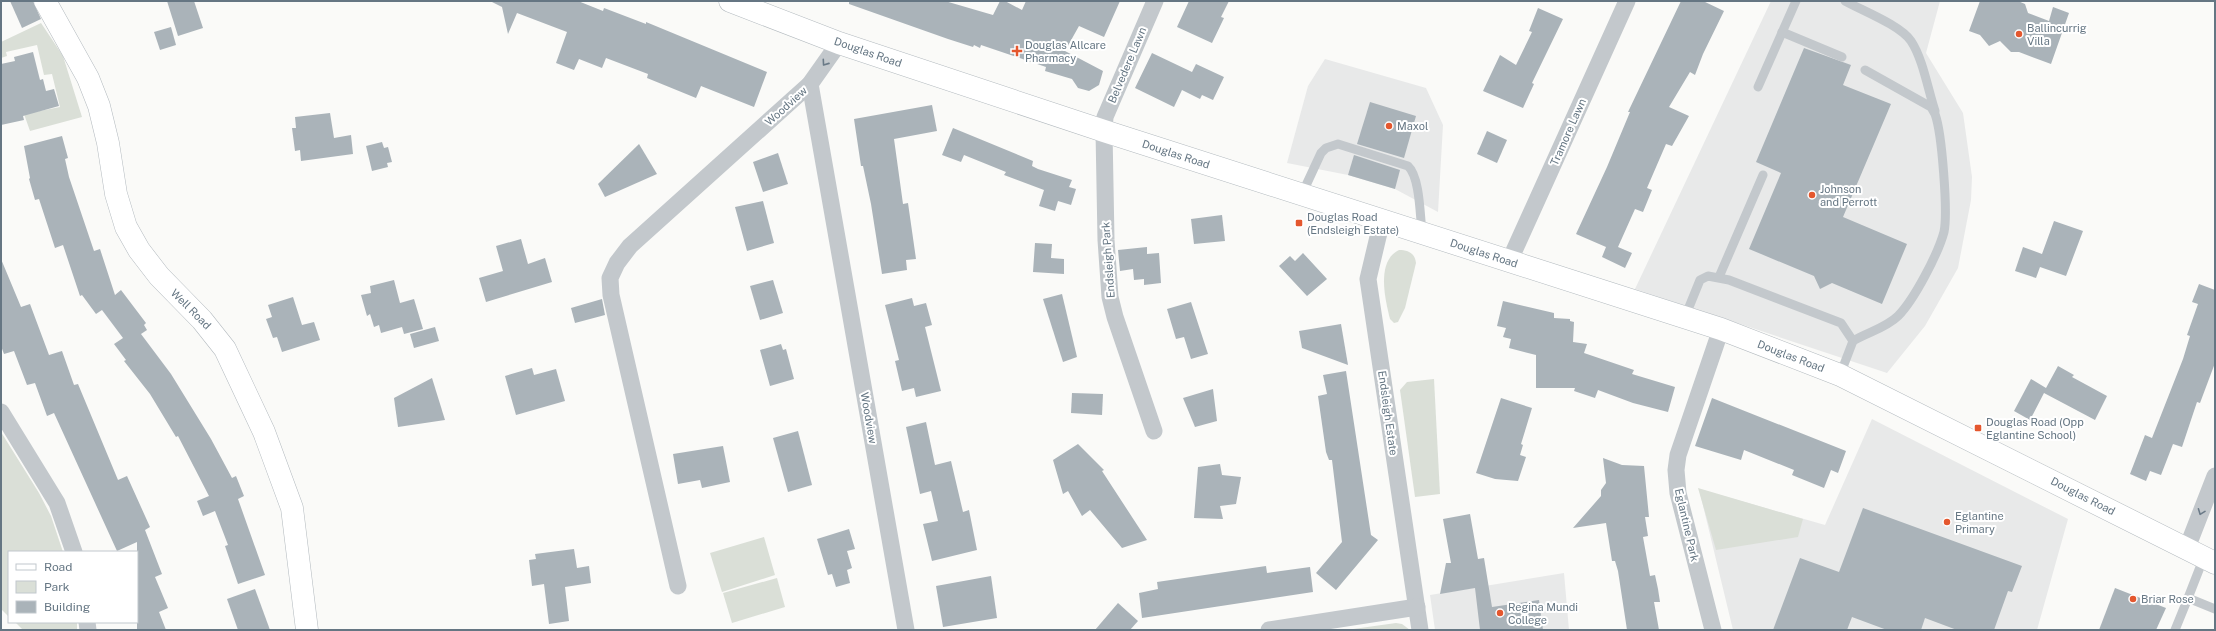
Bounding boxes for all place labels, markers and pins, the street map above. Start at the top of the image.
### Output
place label: Ballincurrig Villa [2027,22,2087,47]
marker: Ballincurrig Villa [2014,29,2024,39]
place label: Douglas Allcare Pharmacy [1025,39,1106,64]
marker: Douglas Allcare Pharmacy [1012,46,1022,56]
place label: Maxol [1397,120,1428,132]
marker: Maxol [1384,121,1394,131]
place label: Johnson and Perrott [1820,183,1877,208]
marker: Johnson and Perrott [1807,190,1817,200]
place label: Douglas Road (Endsleigh Estate) [1307,211,1399,236]
marker: Douglas Road (Endsleigh Estate) [1294,218,1304,228]
place label: Douglas Road (Opp Eglantine School) [1986,416,2084,441]
marker: Douglas Road (Opp Eglantine School) [1973,423,1983,433]
place label: Eglantine Primary [1955,510,2004,535]
marker: Eglantine Primary [1942,517,1952,527]
place label: Briar Rose [2141,593,2194,605]
marker: Briar Rose [2128,594,2138,604]
place label: Regina Mundi College [1508,601,1578,626]
marker: Regina Mundi College [1495,608,1505,618]

